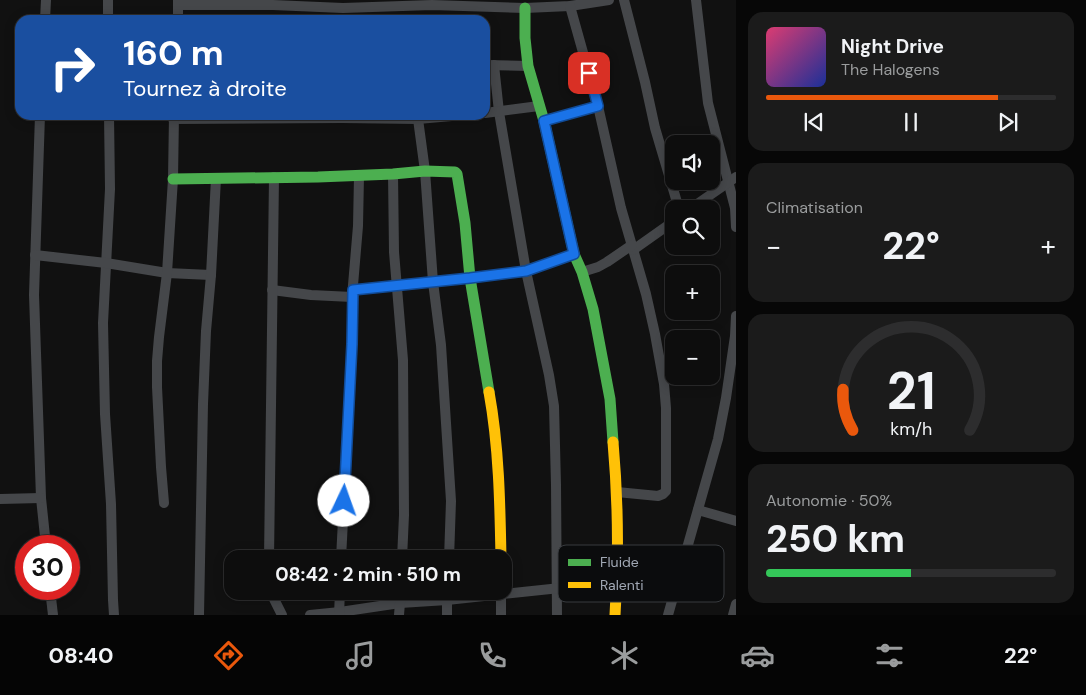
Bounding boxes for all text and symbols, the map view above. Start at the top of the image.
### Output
text: 160 m [123,30,224,76]
text: Night Drive [841,34,944,59]
icon: right [40,35,105,100]
pin [568,52,610,94]
icon: arrive [575,59,603,87]
text: The Halogens [841,59,940,80]
text: Tournez à droite [123,74,287,103]
icon: previous [800,108,828,136]
icon: pause [897,108,925,136]
icon: next [994,108,1022,136]
map controls [665,135,720,385]
button: sound [665,135,720,190]
text: Climatisation [766,197,863,218]
button: search [665,200,720,255]
text: 22° [882,221,940,271]
text: − [766,228,781,265]
text: + [1041,228,1056,265]
button: + [665,265,720,320]
button: − [665,330,720,385]
text: 21 [887,357,935,425]
text: km/h [890,417,932,441]
position arrow [317,474,369,526]
text: Autonomie · 50% [766,490,892,511]
text: 250 km [766,514,905,564]
speed limit sign: 30 [15,535,80,600]
legend [558,545,724,602]
text: Fluide [600,553,639,571]
text: 08:42 · 2 min · 510 m [275,562,461,587]
text: Ralenti [600,576,644,594]
icon: directions [211,638,246,673]
icon: music [343,638,378,673]
icon: phone [475,638,510,673]
icon: climate [607,638,642,673]
icon: car [740,638,775,673]
icon: filters [872,638,907,673]
text: 08:40 [49,641,113,670]
text: 22° [1004,641,1037,670]

